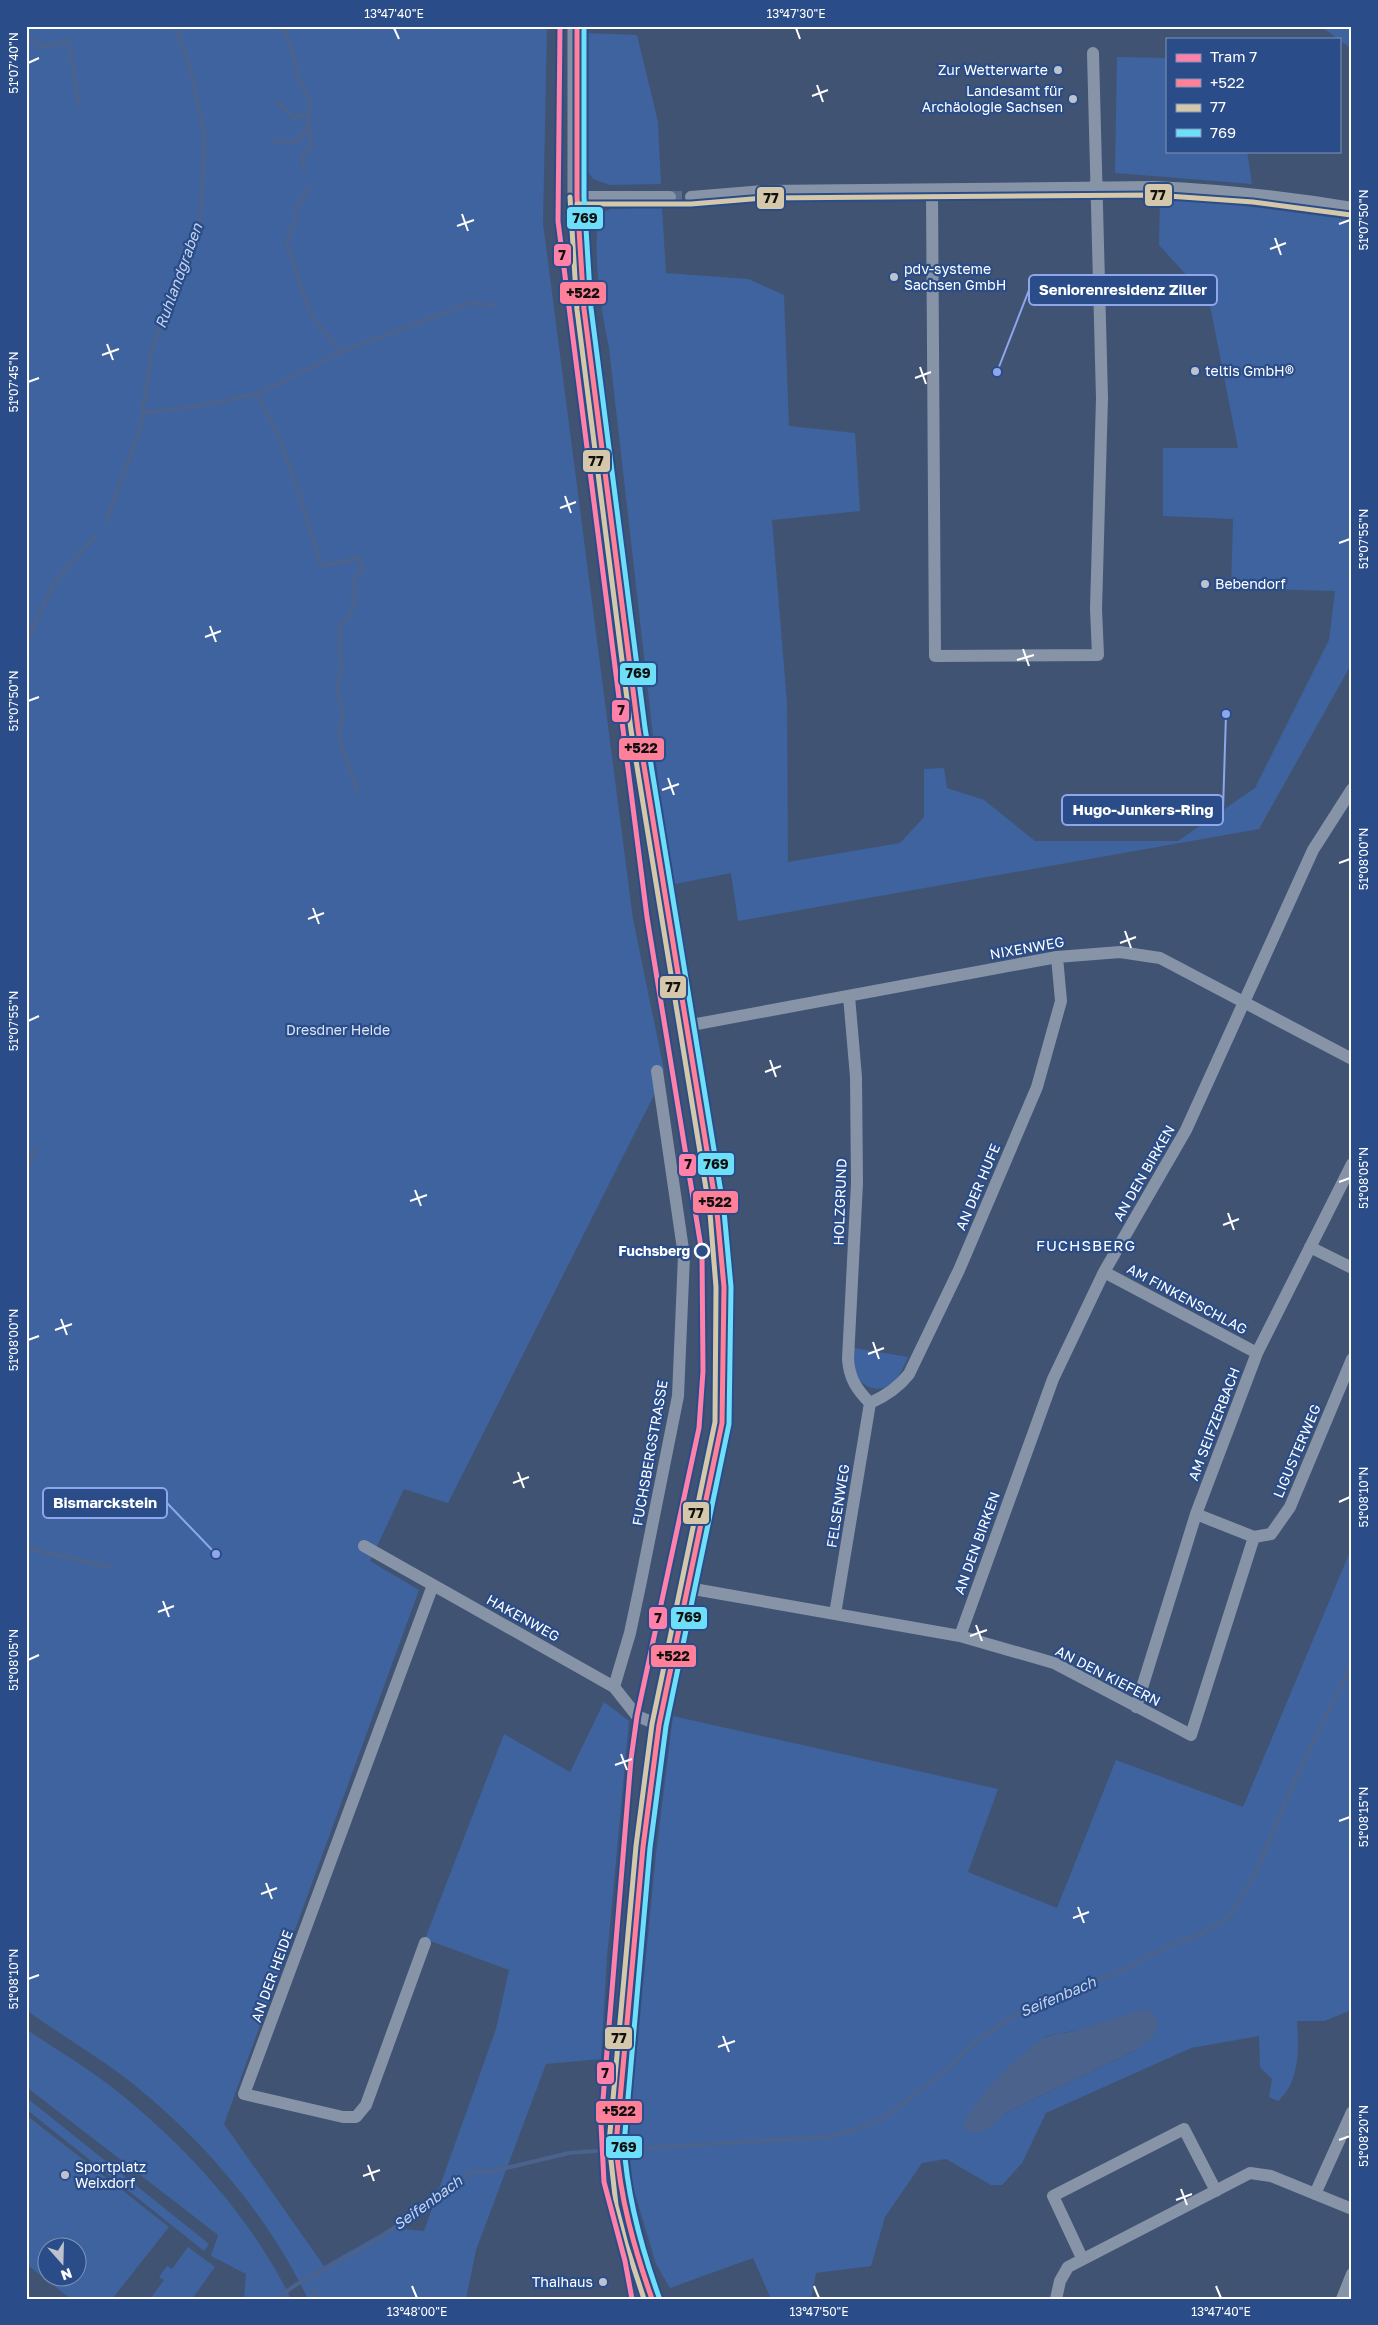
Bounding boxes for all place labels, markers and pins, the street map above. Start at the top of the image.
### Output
place label: Zur Wetterwarte [938,61,1048,78]
marker: Zur Wetterwarte [1052,64,1064,76]
place label: Landesamt für Archäologie Sachsen [922,82,1064,115]
marker: Landesamt für Archäologie Sachsen [1067,93,1079,105]
place label: pdv-systeme Sachsen GmbH [904,260,1006,293]
marker: pdv-systeme Sachsen GmbH [888,271,900,283]
callout: Seniorenresidenz Ziller [1029,275,1217,305]
place label: teltis GmbH® [1205,362,1294,379]
marker: teltis GmbH® [1189,365,1201,377]
place label: Bebendorf [1215,575,1286,592]
marker: Bebendorf [1199,578,1211,590]
callout: Hugo-Junkers-Ring [1062,795,1223,825]
place label: Fuchsberg [618,1242,690,1259]
marker: Fuchsberg [694,1243,710,1259]
callout: Bismarckstein [43,1488,167,1518]
place label: Sportplatz Weixdorf [75,2158,146,2191]
marker: Sportplatz Weixdorf [59,2169,71,2181]
place label: Thaihaus [532,2273,593,2290]
marker: Thaihaus [597,2276,609,2288]

